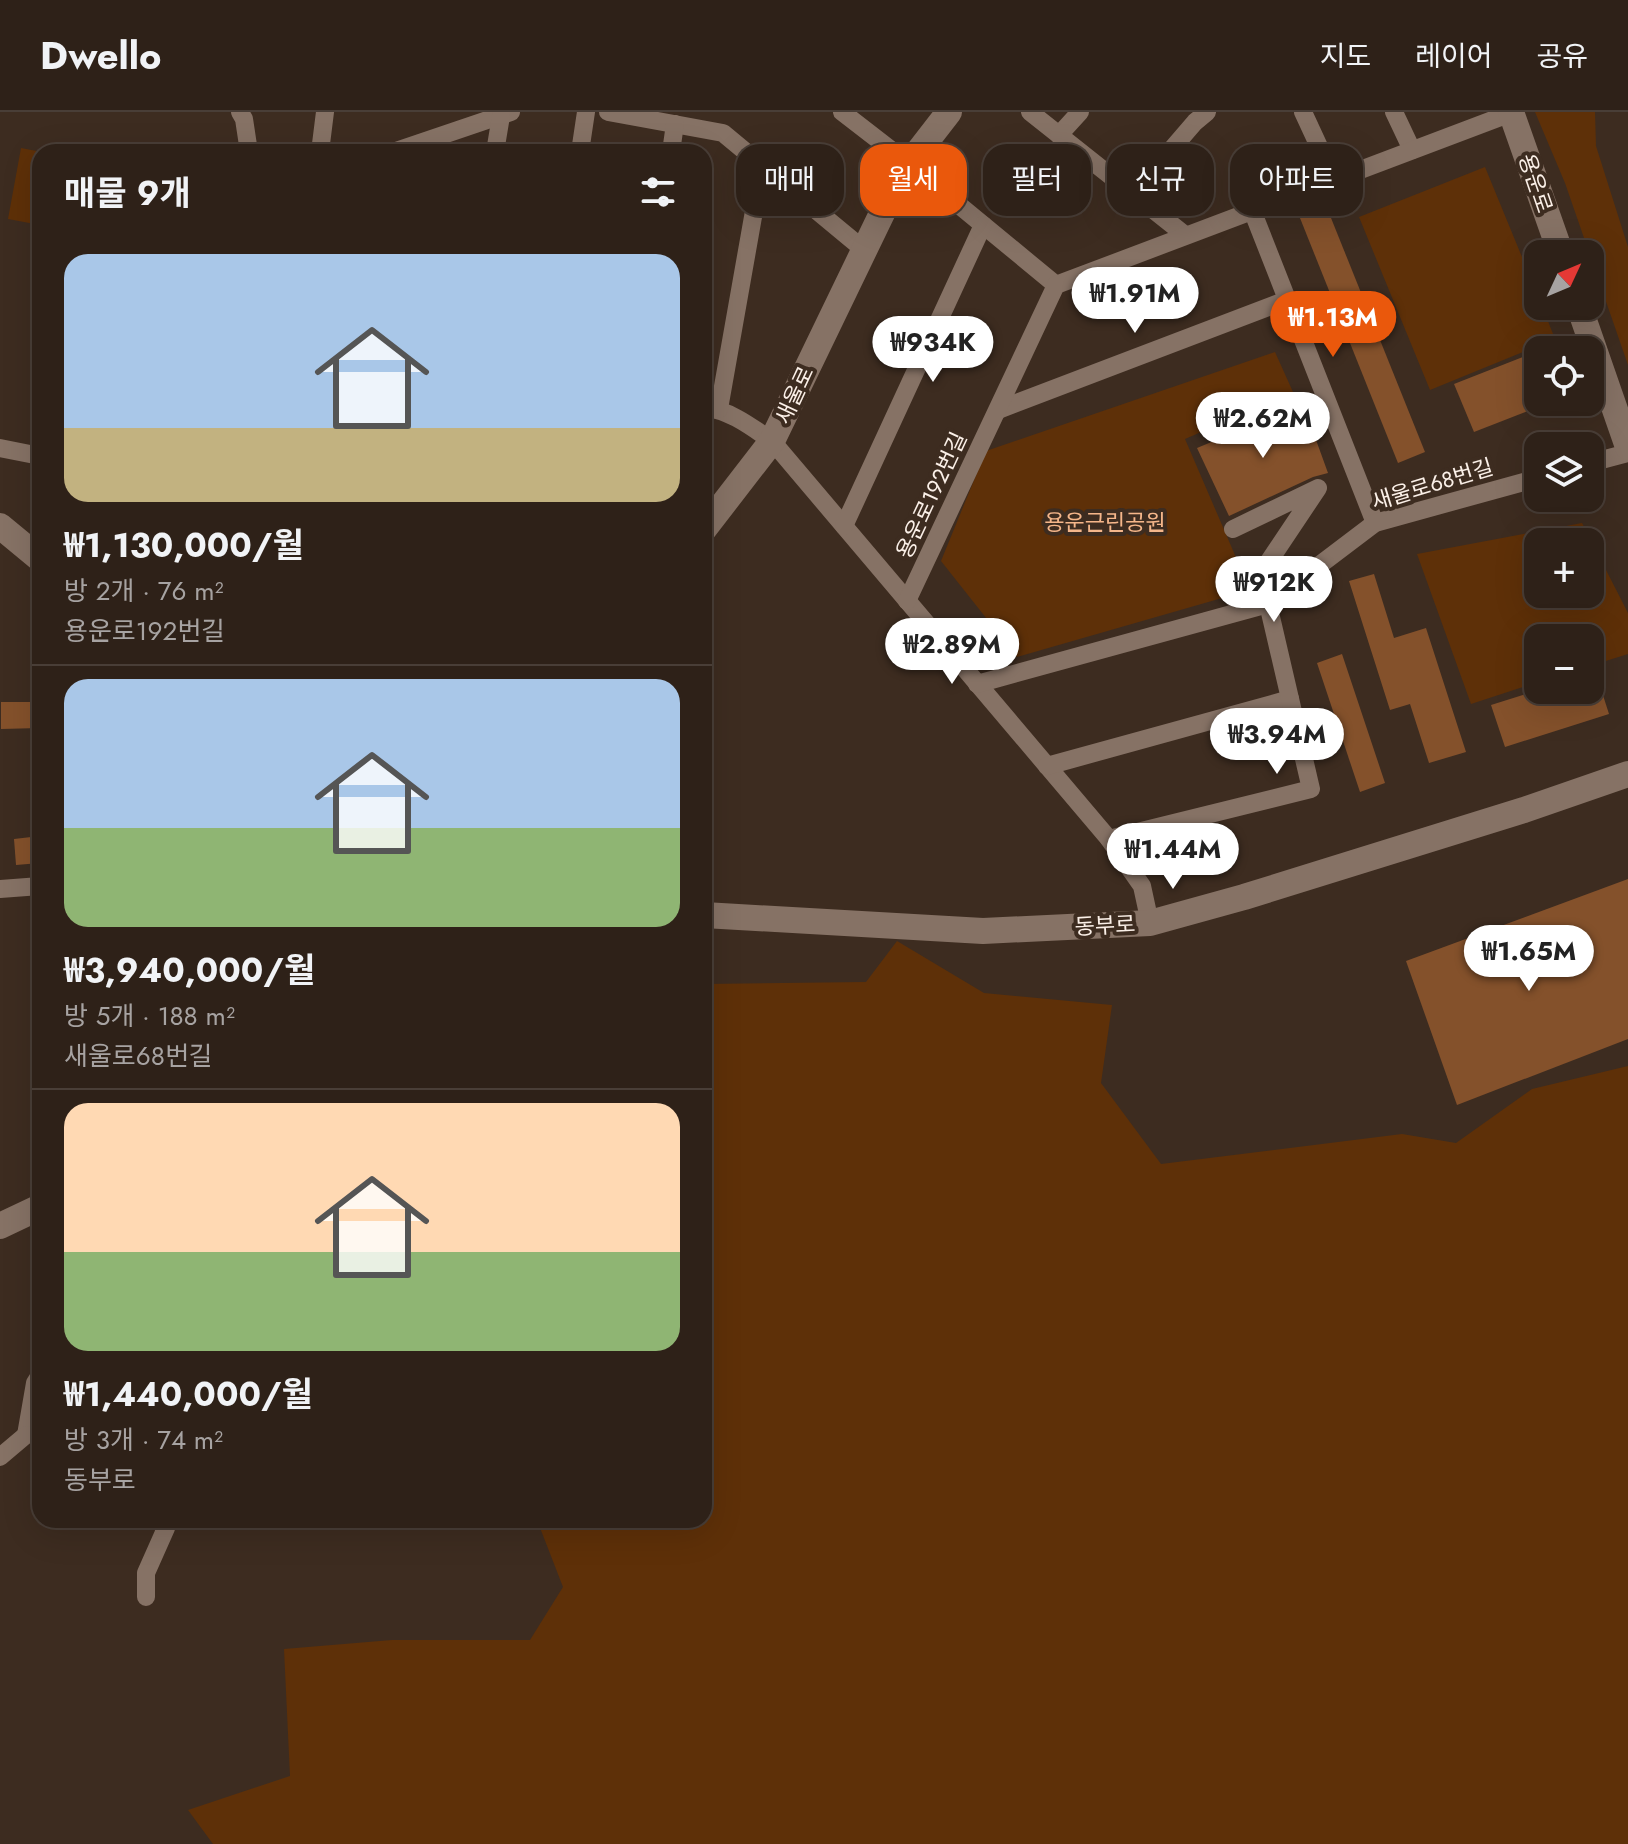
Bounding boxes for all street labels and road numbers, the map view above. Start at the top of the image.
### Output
street label: 용운로 [1511,149,1561,217]
street label: 새울로 [767,361,821,429]
street label: 용운로192번길 [888,426,974,564]
street label: 새울로68번길 [1367,450,1497,518]
street label: 동부로 [1074,907,1136,943]

